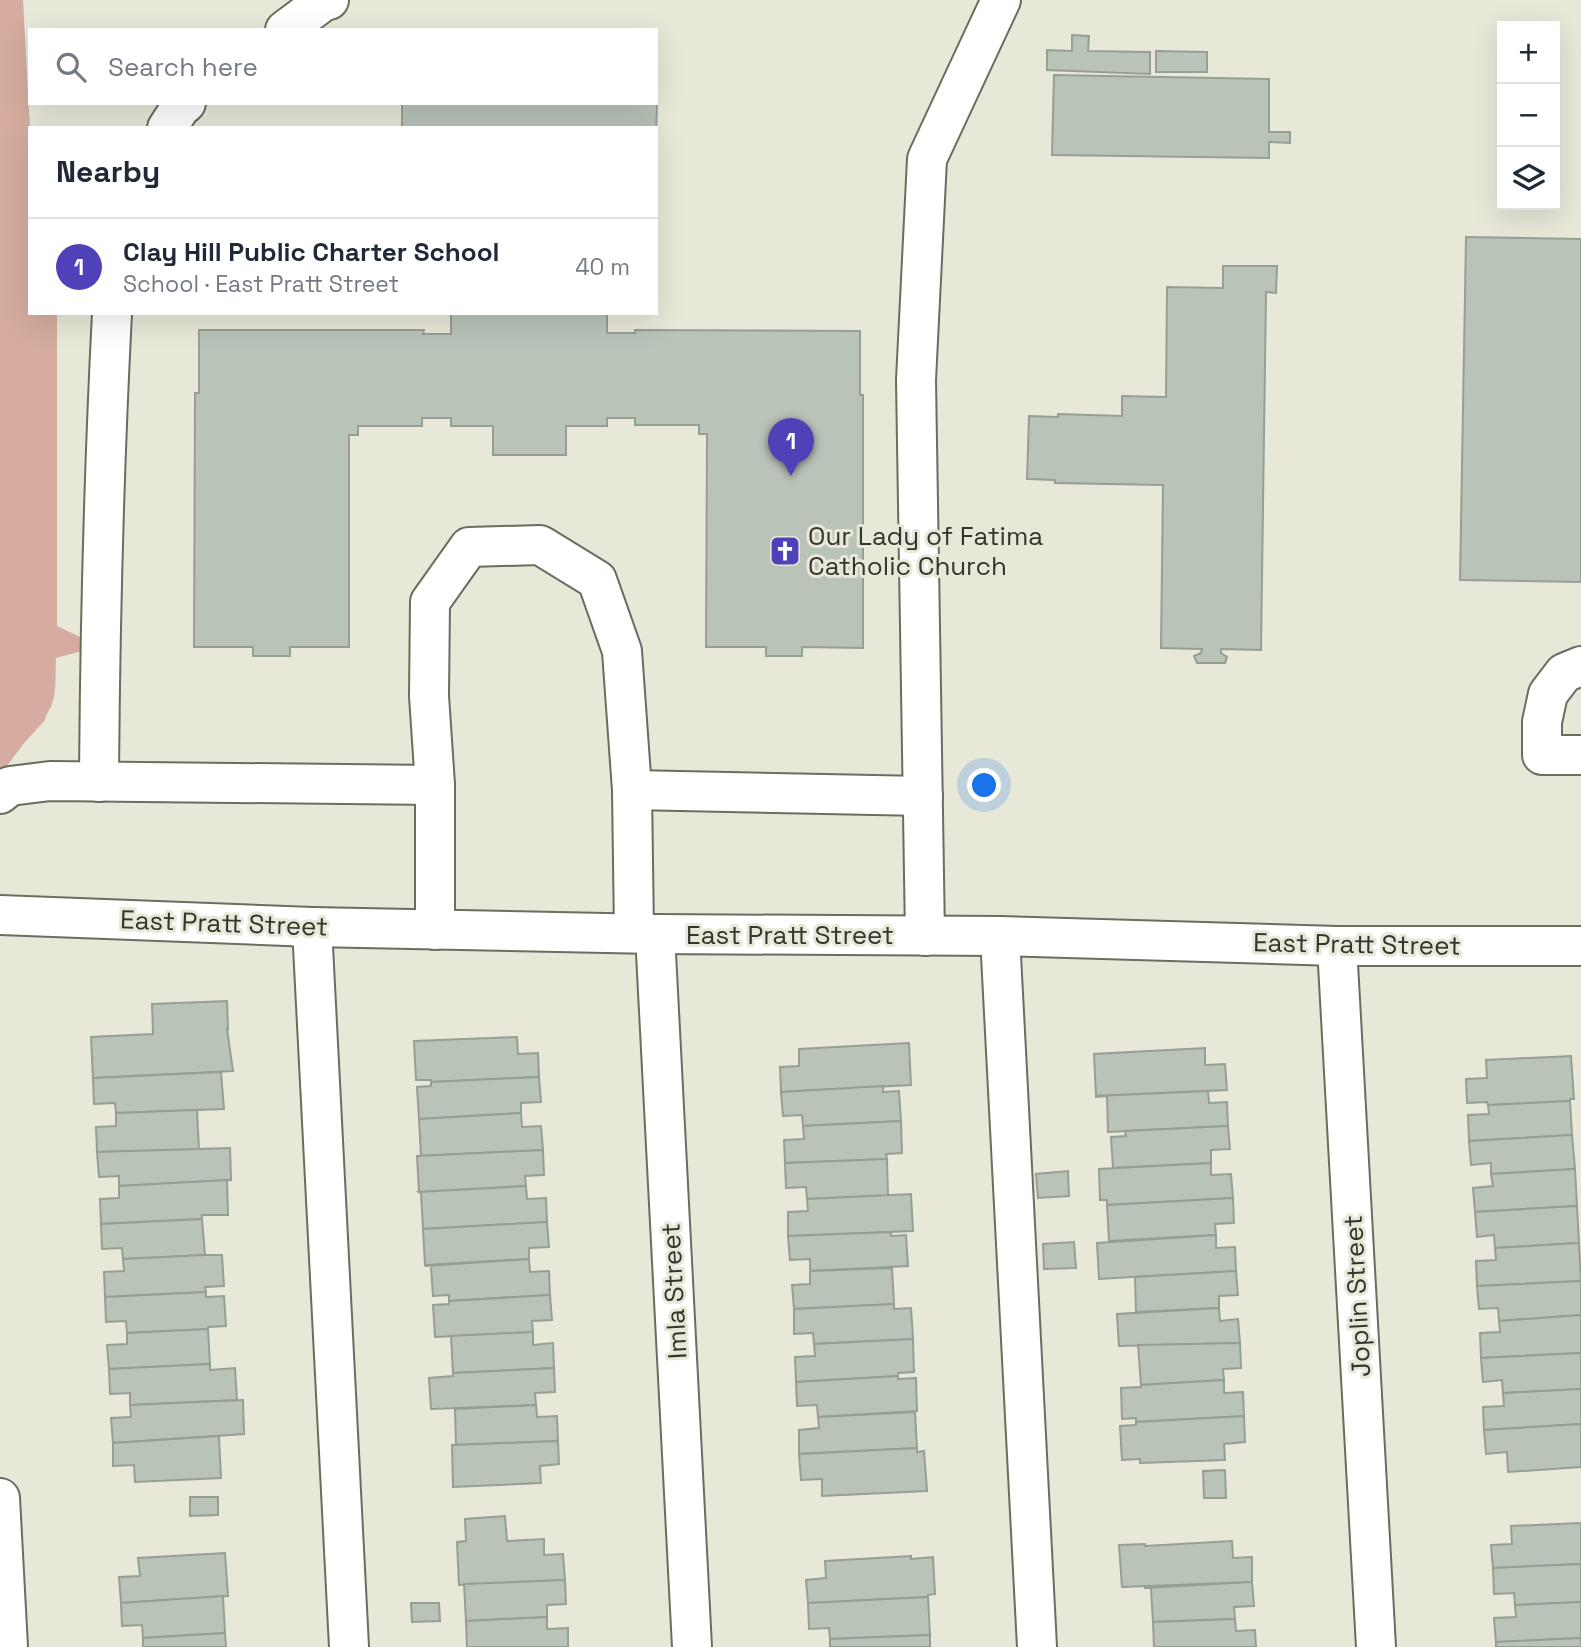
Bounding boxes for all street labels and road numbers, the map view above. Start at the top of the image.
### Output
street label: East Pratt Street [120,902,328,944]
street label: East Pratt Street [686,918,894,952]
street label: East Pratt Street [1253,925,1461,963]
street label: Joplin Street [1336,1214,1378,1378]
street label: Imla Street [653,1222,695,1360]

